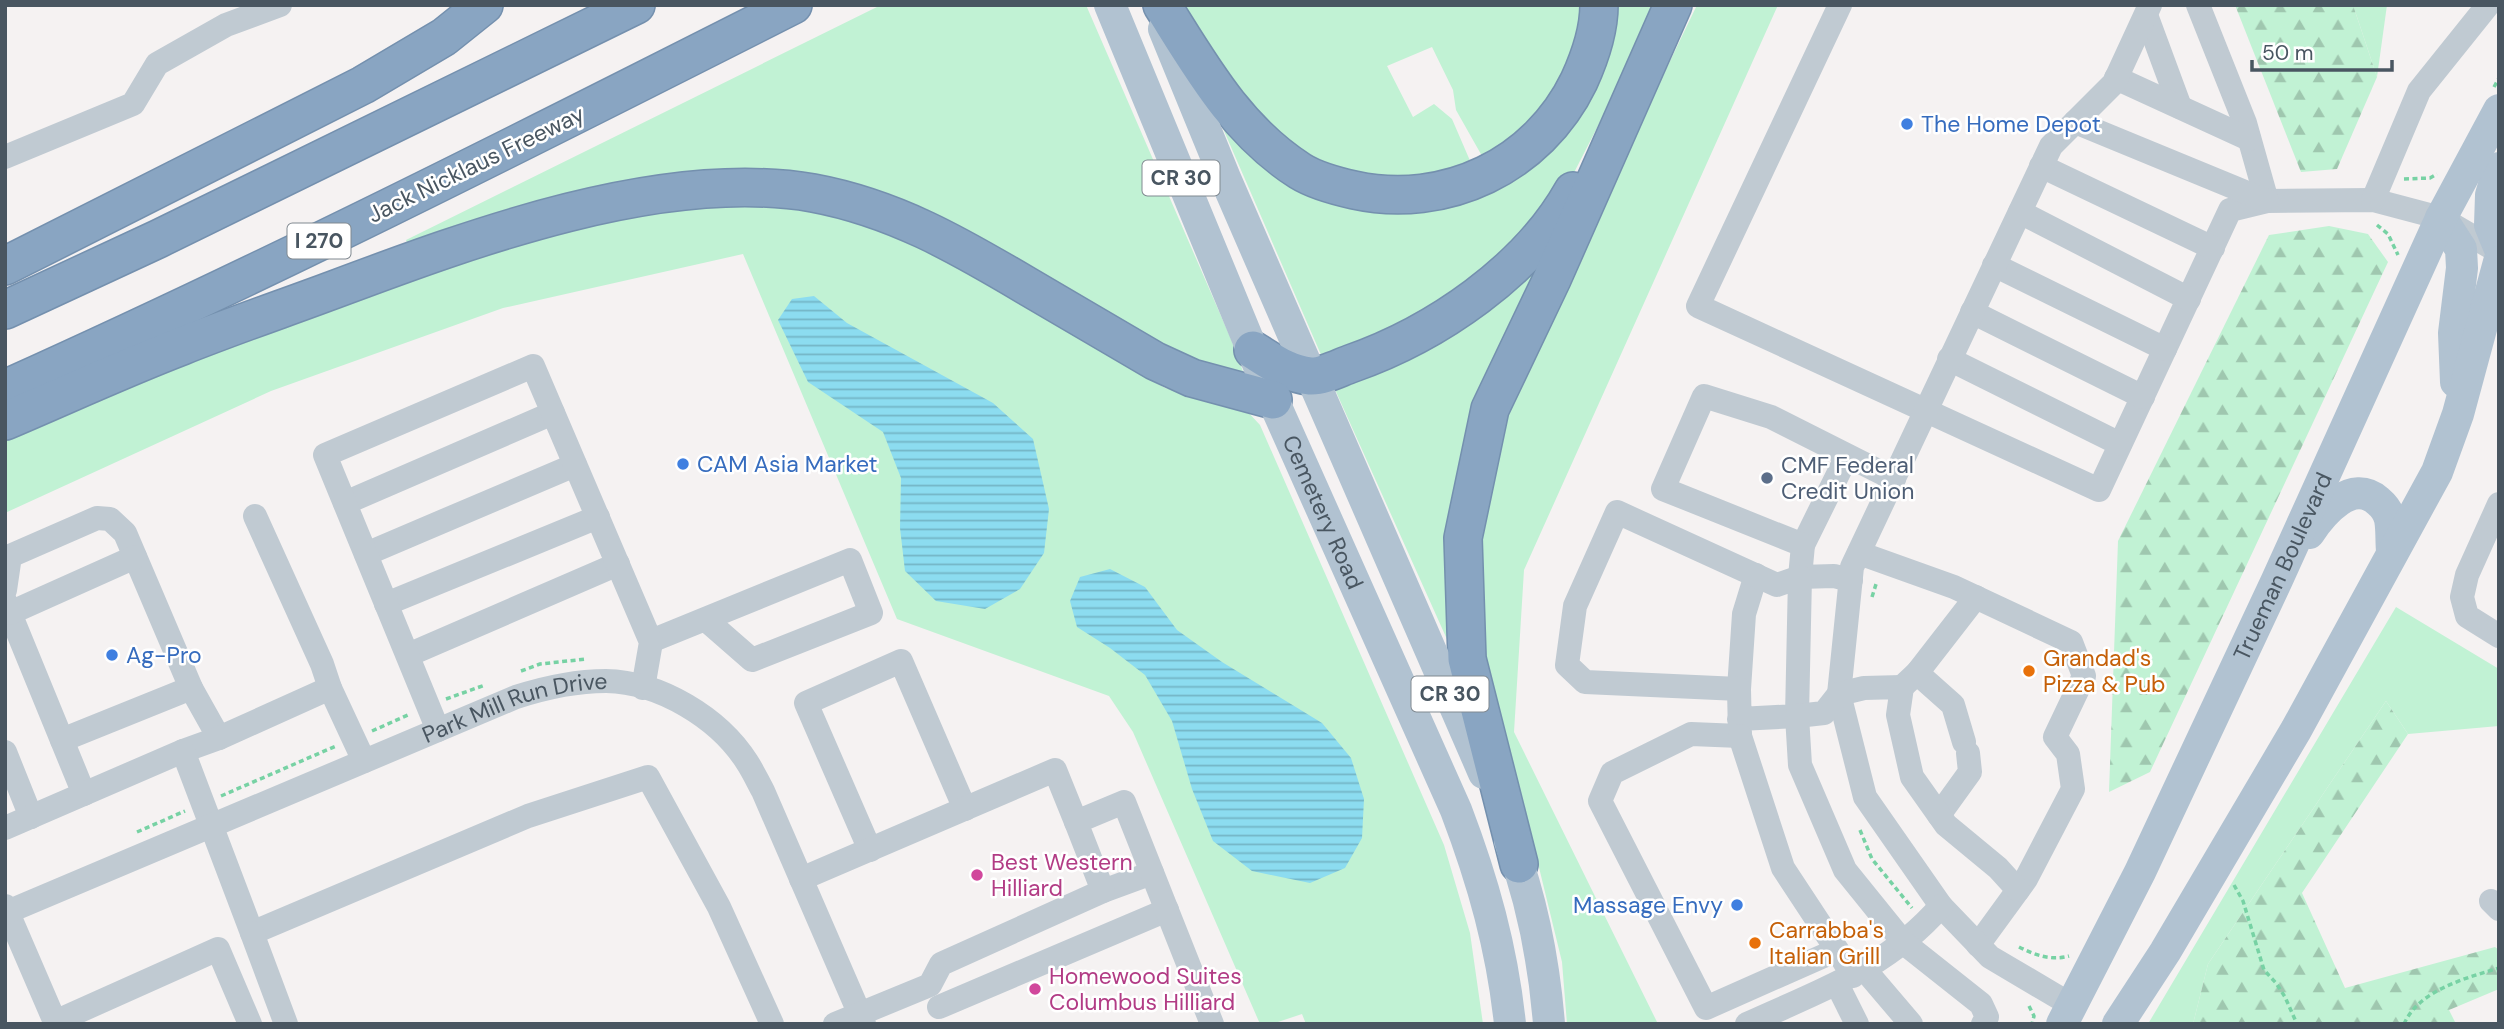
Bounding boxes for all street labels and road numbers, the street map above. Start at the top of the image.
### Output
street label: Jack Nicklaus Freeway [363,98,590,230]
road number: CR 30 [1142,160,1220,196]
road number: I 270 [288,224,350,258]
street label: Cemetery Road [1276,430,1370,594]
street label: Trueman Boulevard [2226,468,2339,665]
street label: Park Mill Run Drive [418,666,608,750]
road number: CR 30 [1412,676,1488,712]

